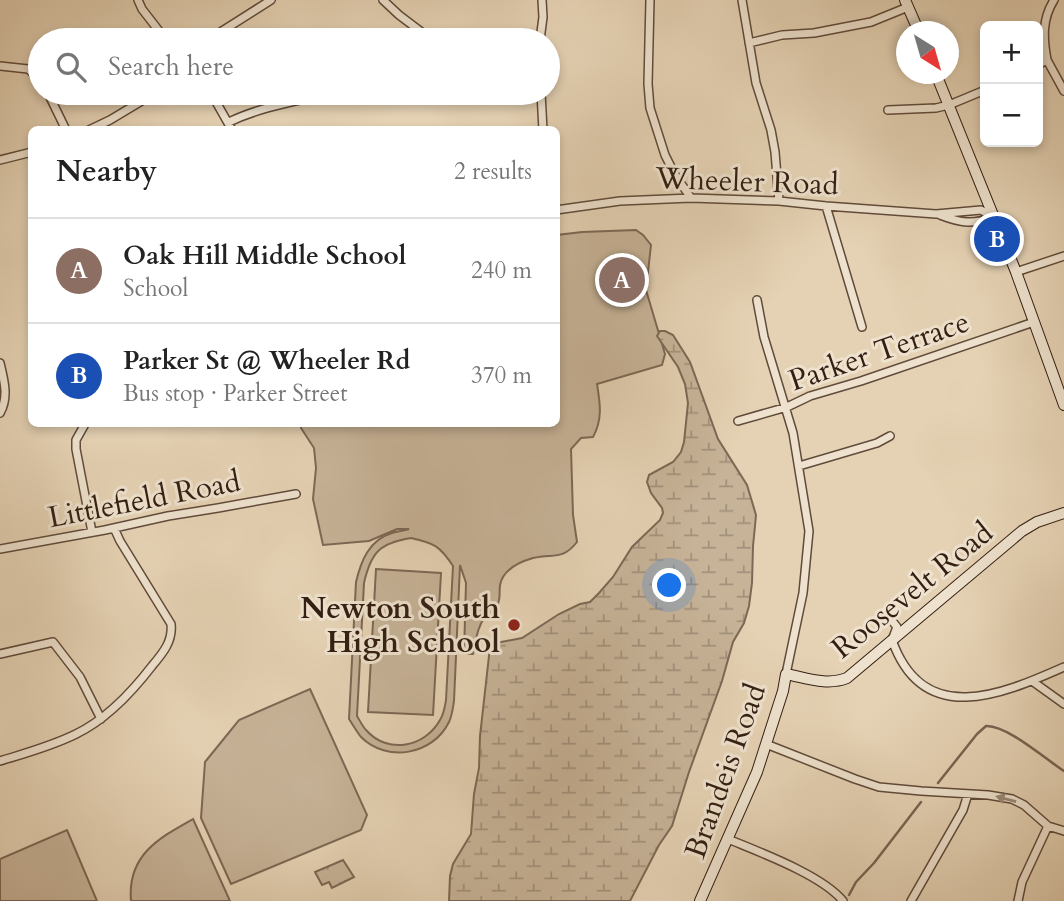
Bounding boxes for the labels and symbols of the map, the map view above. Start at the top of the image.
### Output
north arrow [896,21,959,84]
street label: Wheeler Road [654,158,839,205]
pin: B [974,213,1020,265]
pin: A [599,254,645,306]
street label: Parker Terrace [784,301,975,401]
street label: Littlefield Road [45,461,244,538]
street label: Roosevelt Road [823,513,1002,668]
your location [652,568,686,602]
place label: Newton South High School [300,588,500,663]
marker: Newton South High School [506,617,522,633]
street label: Brandeis Road [675,678,776,864]
one-way arrow [994,793,1016,804]

